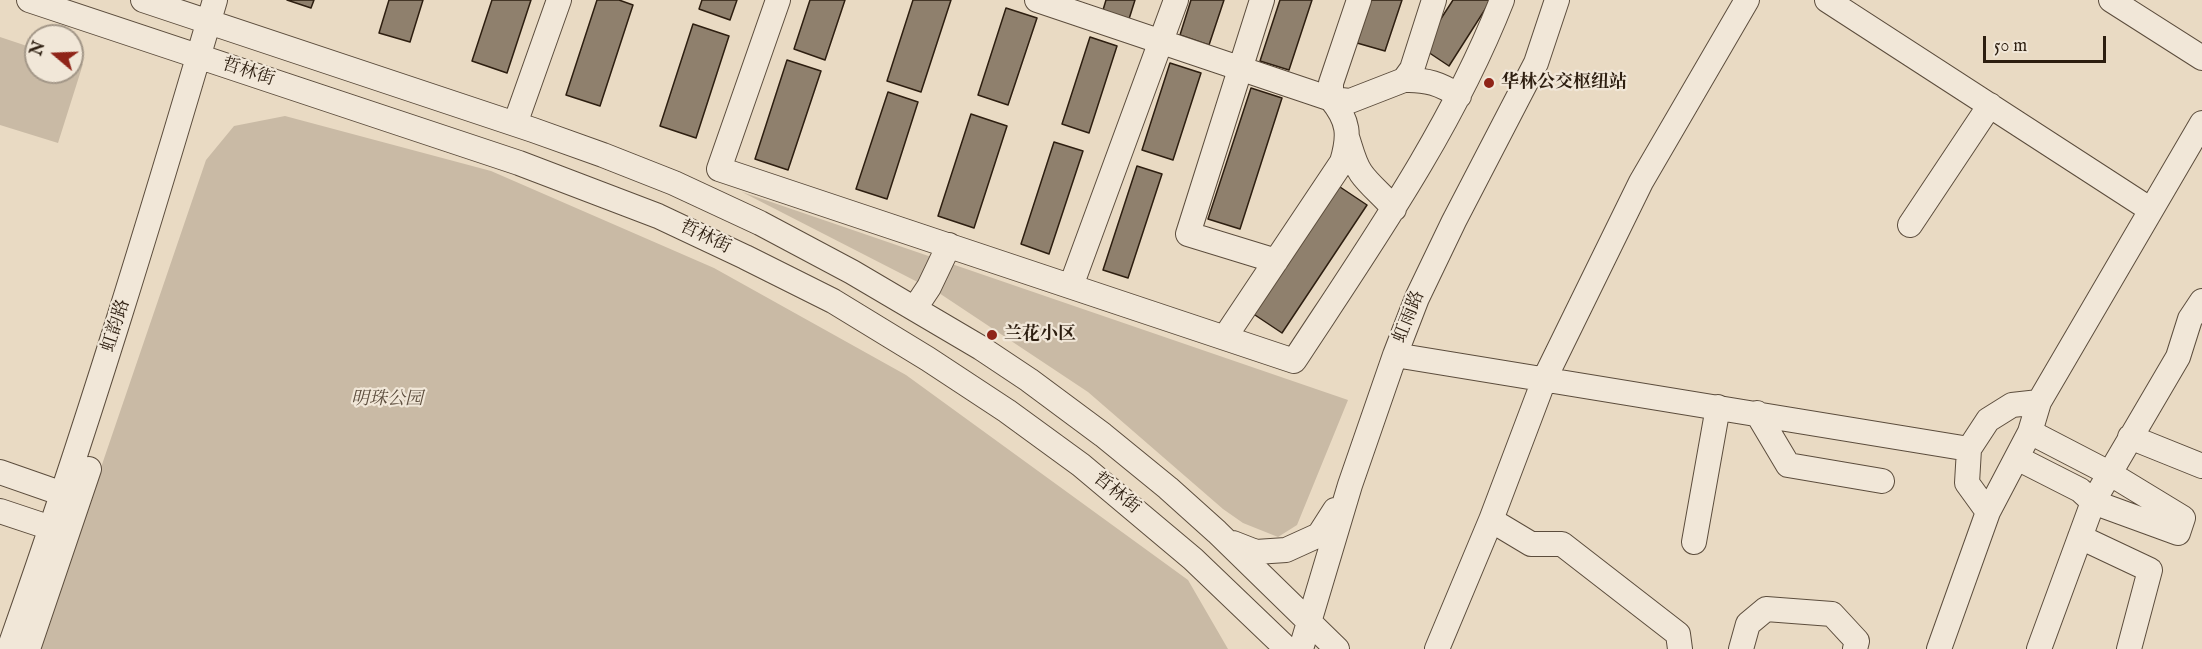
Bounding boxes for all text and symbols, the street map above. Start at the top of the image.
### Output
north arrow [24,24,84,84]
scale bar [1986,24,2109,62]
text: 50 m [1994,35,2027,58]
text: N [27,39,51,59]
street label: 哲林街 [219,54,277,92]
place label: 华林公交枢纽站 [1501,72,1627,94]
marker: 华林公交枢纽站 [1482,76,1496,90]
street label: 哲林街 [676,217,734,259]
street label: 虹雨路 [1390,288,1430,346]
street label: 虹韵路 [98,297,136,355]
place label: 兰花小区 [1004,324,1076,346]
marker: 兰花小区 [985,328,999,342]
park label: 明珠公园 [351,389,423,411]
street label: 哲林街 [1088,469,1144,519]

